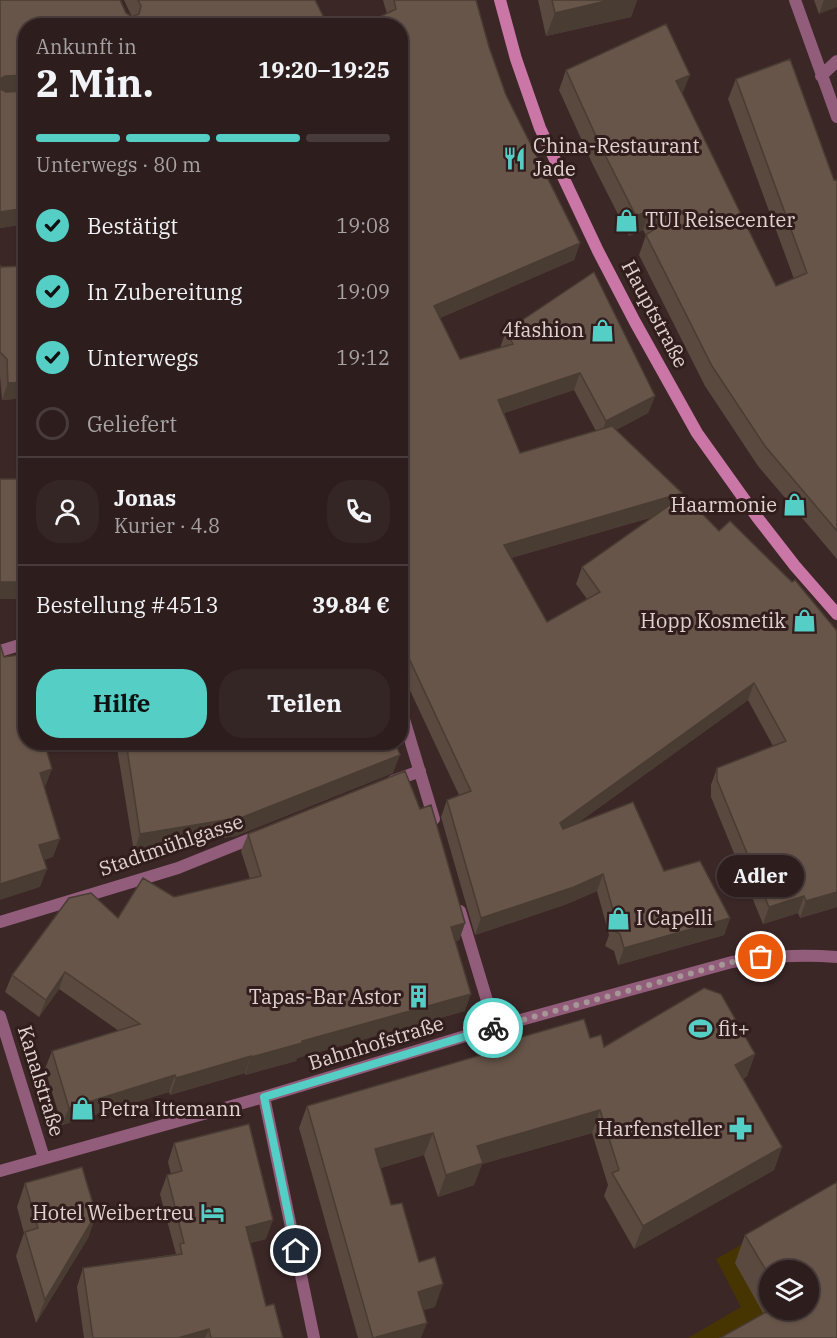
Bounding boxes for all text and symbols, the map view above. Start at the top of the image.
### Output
text: Ankunft in [36,33,137,60]
text: 19:20–19:25 [258,55,390,84]
text: 2 Min. [36,57,154,108]
place label: China-Restaurant Jade [533,132,700,182]
restaurant icon: China-Restaurant Jade [502,145,528,171]
text: Unterwegs · 80 m [36,151,201,178]
place label: TUI Reisecenter [645,206,795,233]
shop icon: TUI Reisecenter [614,207,640,233]
icon: check [36,209,69,242]
text: Bestätigt [87,211,178,240]
text: 19:08 [336,212,390,239]
street label: Hauptstraße [616,255,695,372]
icon: check [36,275,69,308]
text: In Zubereitung [87,277,242,306]
text: 19:09 [336,278,390,305]
place label: 4fashion [502,316,584,343]
shop icon: 4fashion [589,317,615,343]
icon: check [36,341,69,374]
text: Unterwegs [87,343,199,372]
text: 19:12 [336,344,390,371]
text: Geliefert [87,409,177,438]
button: person [36,480,99,543]
button: phone [327,480,390,543]
text: Jonas [114,483,176,512]
place label: Haarmonie [670,491,777,518]
shop icon: Haarmonie [782,492,808,518]
text: Kurier · 4.8 [114,512,220,539]
text: Bestellung #4513 [36,590,219,619]
text: 39.84 € [312,590,390,619]
place label: Hopp Kosmetik [640,607,786,634]
shop icon: Hopp Kosmetik [791,608,817,634]
button: Hilfe [36,669,207,738]
button: Teilen [219,669,390,738]
street label: Stadtmühlgasse [95,807,247,882]
callout: Adler [718,855,804,897]
text: Adler [733,862,788,889]
place label: I Capelli [636,904,713,931]
shop icon: I Capelli [605,905,631,931]
pin [735,931,786,982]
icon: bag [744,940,777,973]
place label: Tapas-Bar Astor [249,983,401,1010]
building icon: Tapas-Bar Astor [406,984,432,1010]
courier [463,998,523,1058]
street label: Bahnhofstraße [305,1009,447,1076]
icon: bike [477,1012,510,1045]
place label: fit+ [718,1015,750,1042]
sports icon: fit+ [687,1016,713,1042]
street label: Kanalstraße [12,1022,71,1140]
place label: Petra Ittemann [100,1095,242,1122]
shop icon: Petra Ittemann [69,1096,95,1122]
place label: Harfensteller [597,1115,722,1142]
pharmacy icon: Harfensteller [727,1116,753,1142]
place label: Hotel Weibertreu [32,1199,194,1226]
hotel icon: Hotel Weibertreu [199,1200,225,1226]
pin [270,1225,321,1276]
icon: home [279,1234,312,1267]
map controls [759,1260,819,1320]
button: layers [759,1260,819,1320]

